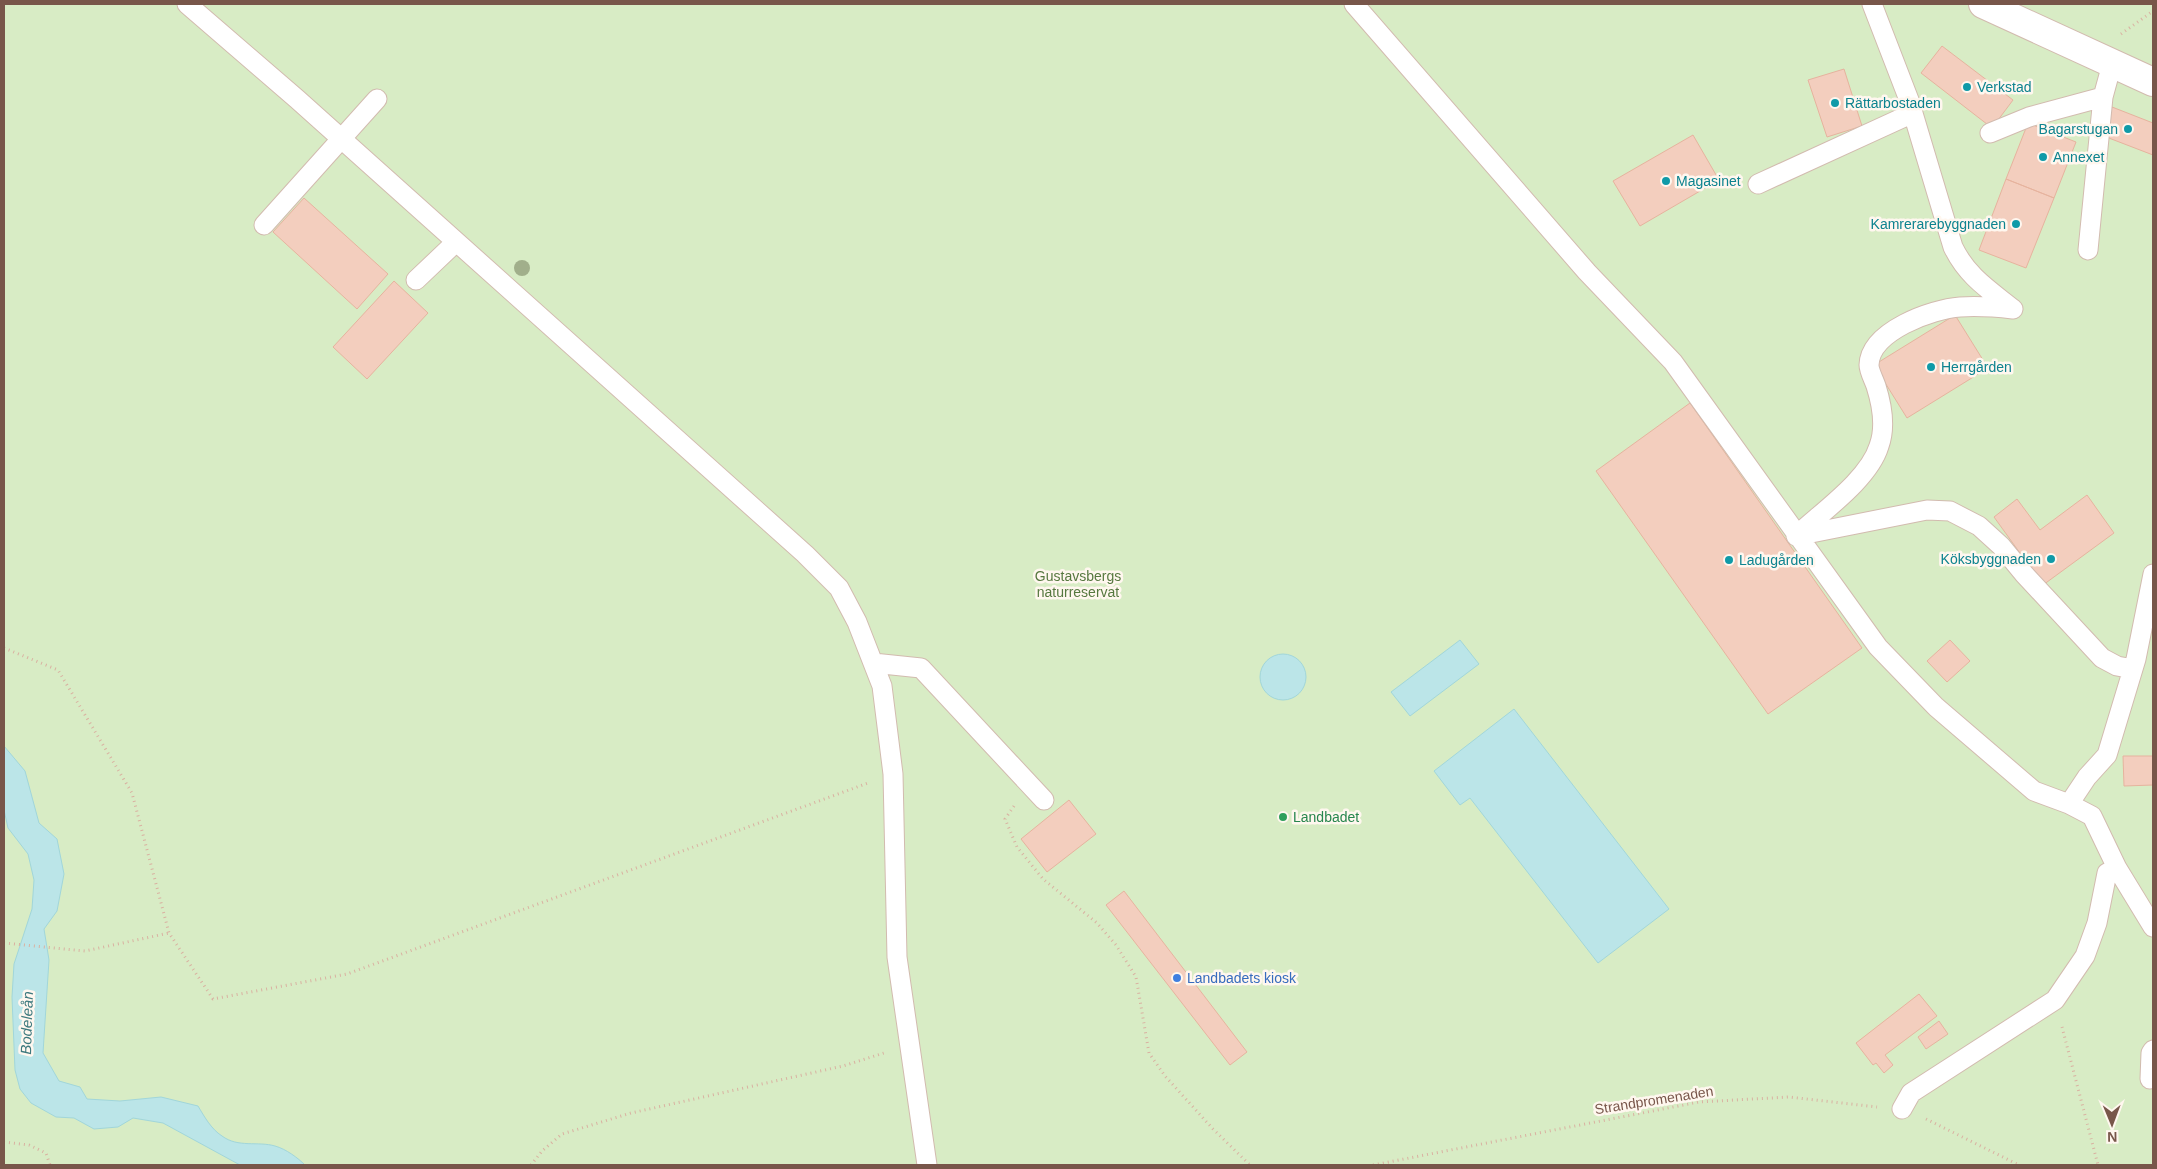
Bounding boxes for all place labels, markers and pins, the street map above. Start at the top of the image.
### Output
place label: Verkstad [1977,79,2031,95]
marker: Verkstad [1961,81,1973,93]
place label: Rättarbostaden [1845,95,1941,111]
marker: Rättarbostaden [1829,97,1841,109]
place label: Bagarstugan [2039,121,2118,137]
marker: Bagarstugan [2122,123,2134,135]
place label: Annexet [2053,149,2104,165]
marker: Annexet [2037,151,2049,163]
place label: Magasinet [1676,173,1741,189]
marker: Magasinet [1660,175,1672,187]
place label: Kamrerarebyggnaden [1871,216,2006,232]
marker: Kamrerarebyggnaden [2010,218,2022,230]
place label: Herrgården [1941,359,2012,375]
marker: Herrgården [1925,361,1937,373]
place label: Köksbyggnaden [1941,551,2041,567]
place label: Ladugården [1739,552,1814,568]
marker: Köksbyggnaden [2045,553,2057,565]
marker: Ladugården [1723,554,1735,566]
place label: Landbadet [1293,809,1359,825]
marker: Landbadet [1277,811,1289,823]
place label: Landbadets kiosk [1187,970,1297,986]
marker: Landbadets kiosk [1171,972,1183,984]

